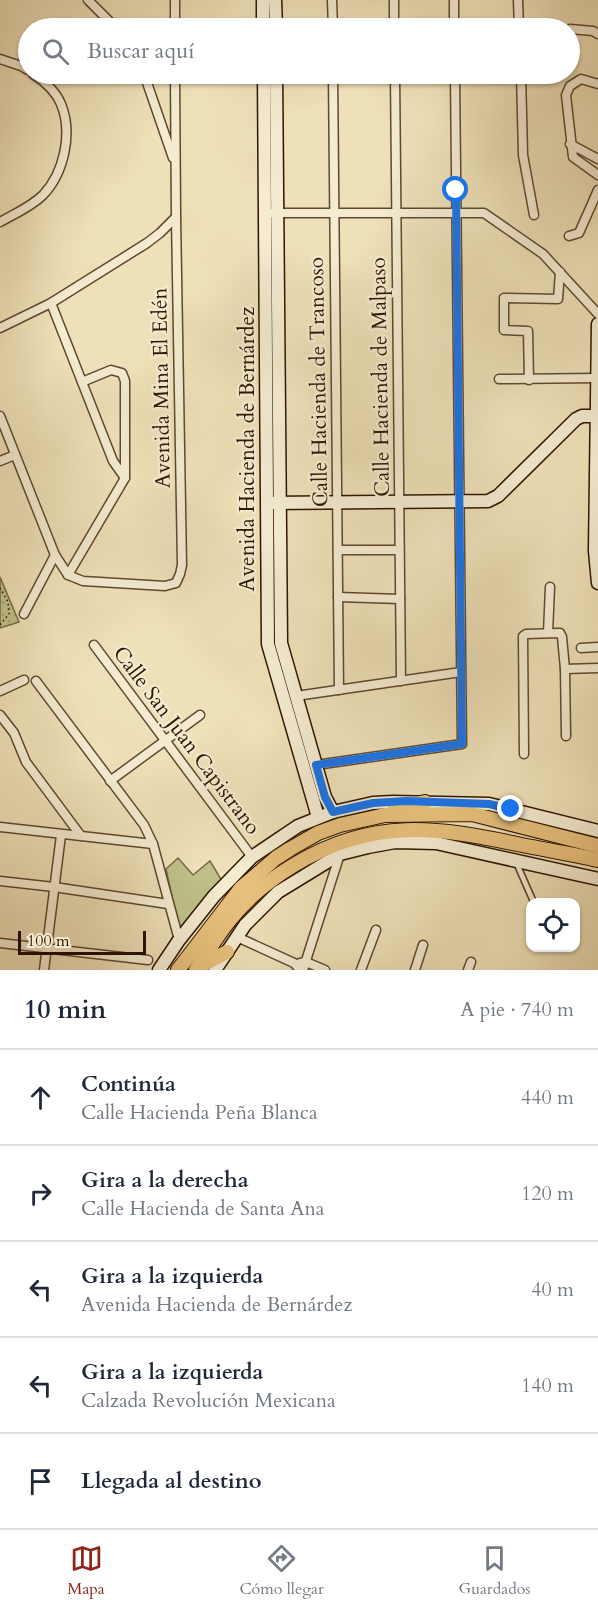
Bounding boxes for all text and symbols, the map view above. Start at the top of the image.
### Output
search box [18,18,580,84]
icon: search [39,35,72,68]
text: Buscar aquí [87,36,194,66]
route start [442,176,468,202]
street label: Calle Hacienda de Trancoso [302,257,335,507]
street label: Calle Hacienda de Malpaso [364,257,397,497]
street label: Avenida Mina El Edén [145,287,178,489]
street label: Avenida Hacienda de Bernárdez [233,306,262,591]
street label: Calle San Juan Capistrano [106,640,267,841]
route end [497,795,523,821]
map controls [526,898,580,952]
button: locate [526,898,580,952]
scale bar [18,928,146,956]
text: 100 m [27,930,69,952]
text: 10 min [24,992,107,1027]
text: A pie · 740 m [460,996,574,1023]
text: Continúa [81,1069,176,1099]
icon: ahead [24,1081,57,1114]
text: 440 m [521,1084,574,1111]
text: Calle Hacienda Peña Blanca [81,1099,318,1126]
text: Gira a la derecha [81,1165,249,1195]
icon: right [24,1177,57,1210]
text: 120 m [521,1180,574,1207]
text: Calle Hacienda de Santa Ana [81,1195,324,1222]
text: Gira a la izquierda [81,1261,264,1291]
icon: left [24,1273,57,1306]
text: 40 m [531,1276,574,1303]
text: Avenida Hacienda de Bernárdez [81,1291,352,1318]
text: Gira a la izquierda [81,1357,264,1387]
icon: left [24,1369,57,1402]
text: 140 m [521,1372,574,1399]
text: Calzada Revolución Mexicana [81,1387,336,1414]
icon: arrive [24,1465,57,1498]
text: Llegada al destino [81,1466,262,1496]
tab: Mapa [67,1542,105,1600]
tab: Cómo llegar [239,1542,324,1600]
tab: Guardados [459,1542,531,1600]

